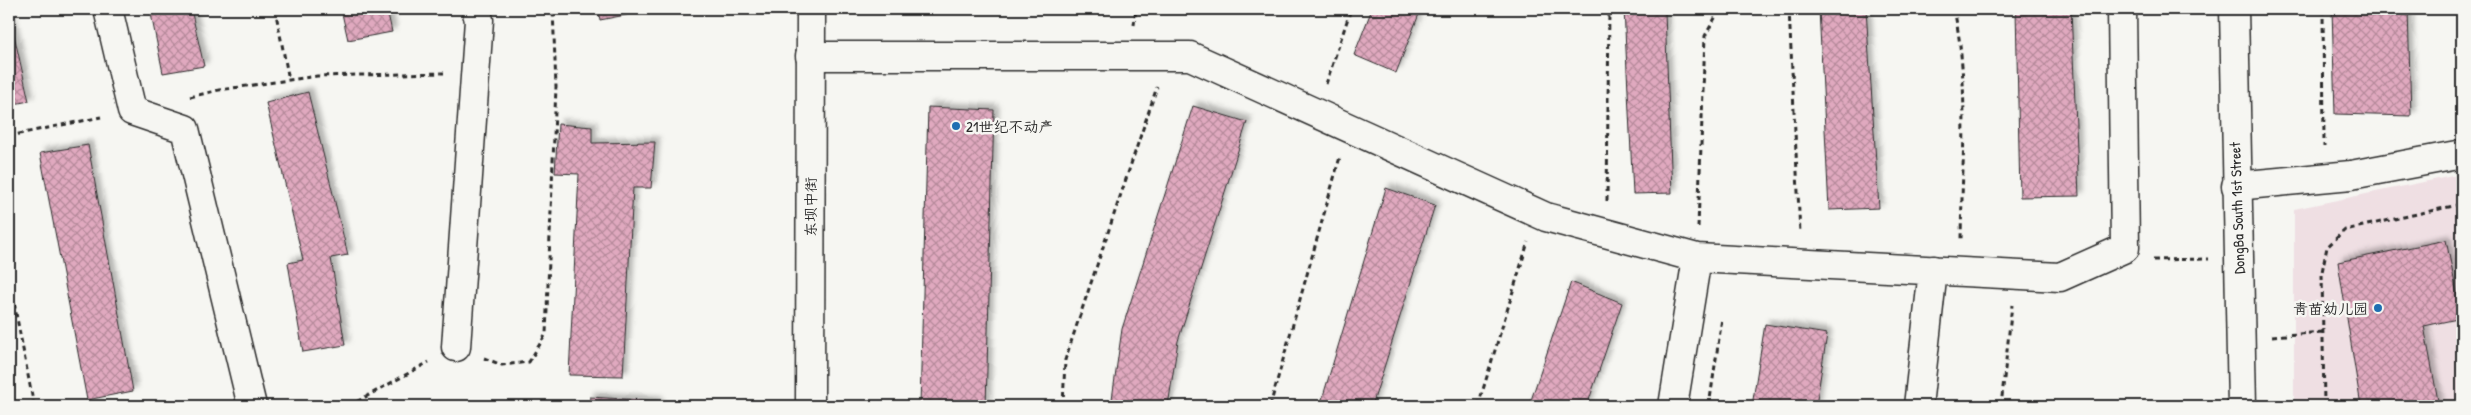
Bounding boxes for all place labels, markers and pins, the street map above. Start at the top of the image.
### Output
place label: 21世纪不动产 [966,116,1053,137]
marker: 21世纪不动产 [950,120,962,132]
place label: 青苗幼儿园 [2293,298,2368,319]
marker: 青苗幼儿园 [2372,302,2384,314]

